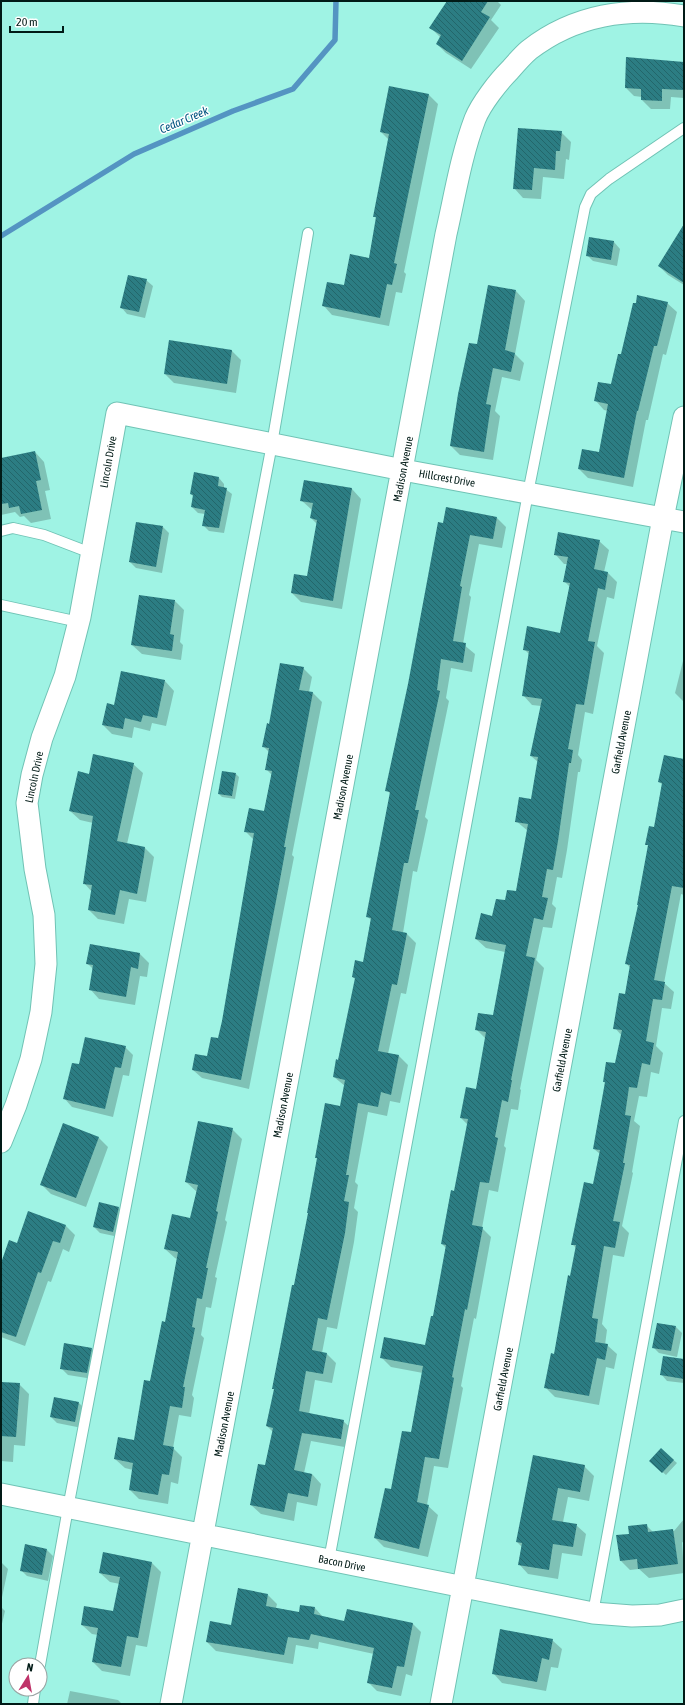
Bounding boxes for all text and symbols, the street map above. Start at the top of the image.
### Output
scale bar [10,8,63,34]
text: 20 m [16,15,38,29]
water label: Cedar Creek [158,103,211,137]
street label: Lincoln Drive [98,435,118,489]
street label: Madison Avenue [391,435,415,503]
street label: Hillcrest Drive [418,467,476,489]
street label: Garfield Avenue [609,709,633,775]
street label: Lincoln Drive [23,750,45,804]
street label: Madison Avenue [331,753,355,821]
street label: Garfield Avenue [550,1027,574,1093]
street label: Madison Avenue [271,1071,295,1139]
street label: Garfield Avenue [491,1346,515,1412]
street label: Madison Avenue [212,1390,236,1458]
street label: Bacon Drive [317,1553,367,1573]
north arrow [8,1657,48,1697]
text: N [26,1661,34,1674]

